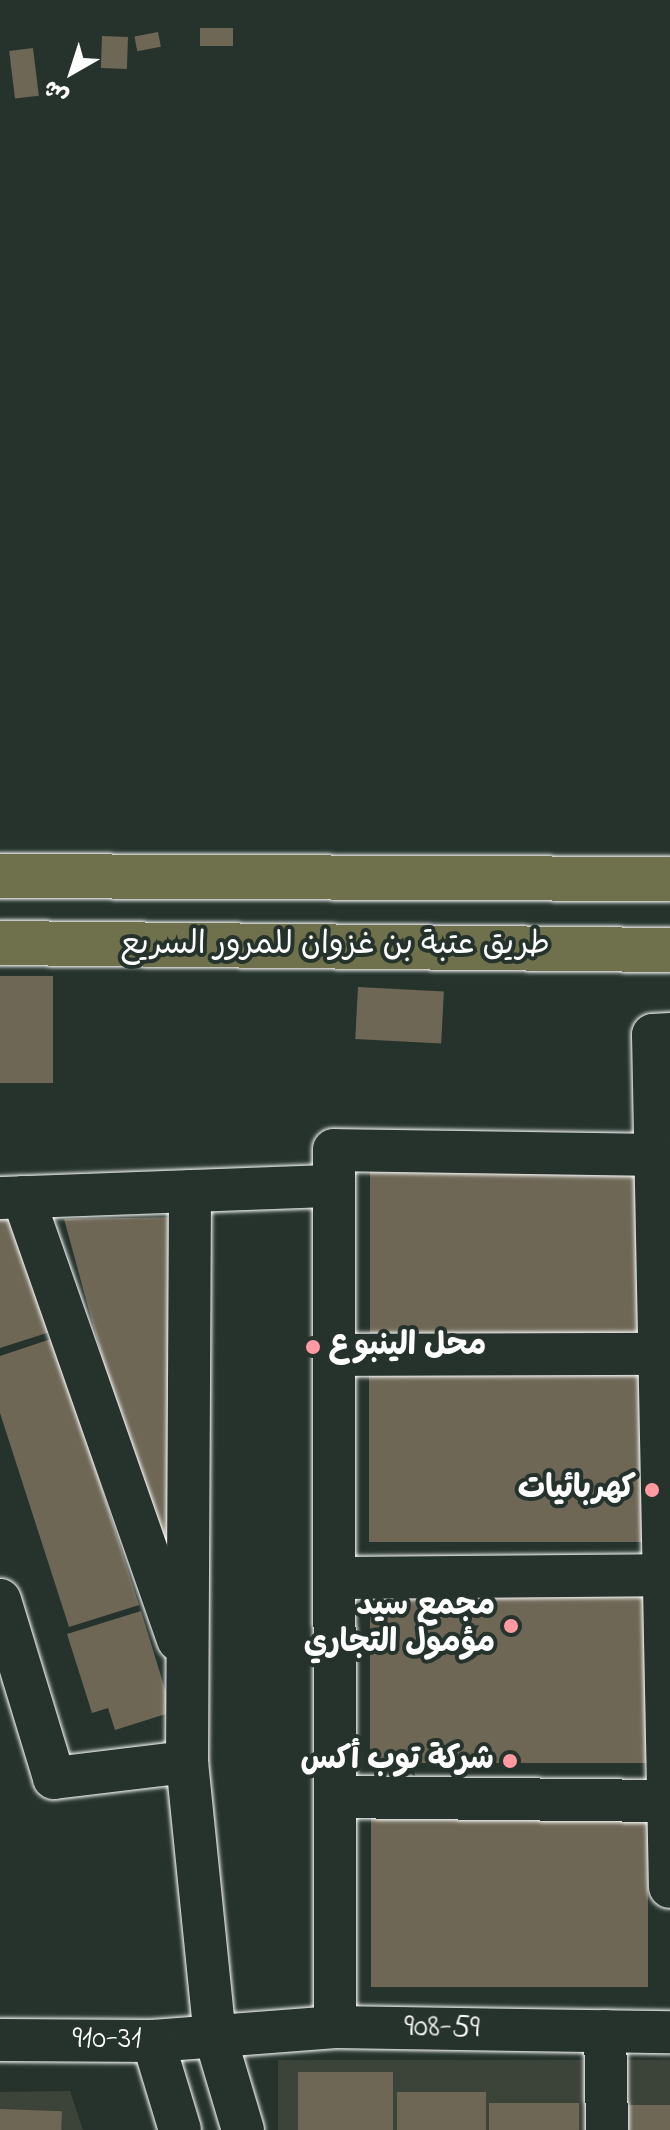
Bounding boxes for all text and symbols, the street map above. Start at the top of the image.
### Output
north arrow [32,32,112,112]
text: ش [37,71,76,111]
street label: طريق عتبة بن غزوان للمرور السريع [120,927,550,965]
place label: محل الينبوع [329,1328,486,1366]
marker: محل الينبوع [304,1338,322,1356]
place label: كهربائيات [518,1471,636,1509]
marker: كهربائيات [643,1481,661,1499]
place label: مجمع سيد مؤمول التجاري [304,1589,495,1664]
marker: مجمع سيد مؤمول التجاري [502,1617,520,1635]
place label: شركة توب أكس [300,1742,494,1780]
marker: شركة توب أكس [501,1752,519,1770]
street label: 908-59 [404,2009,480,2049]
street label: 910-31 [72,2021,142,2059]

